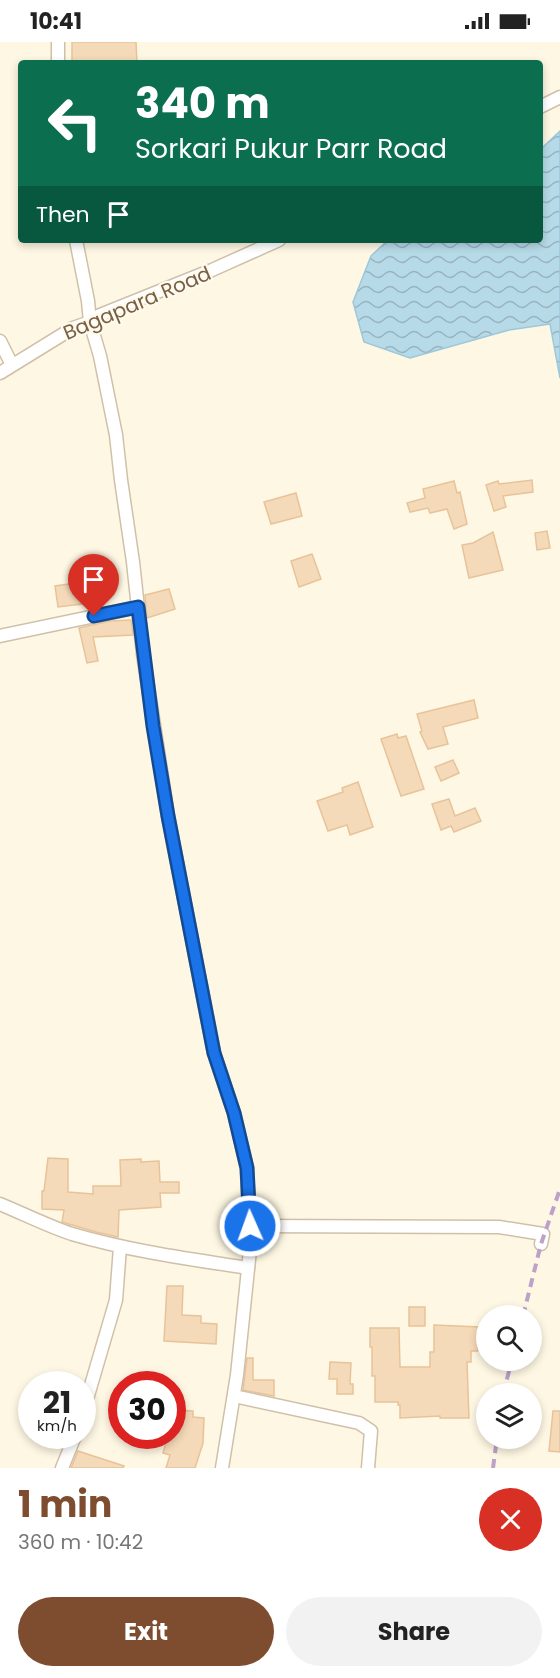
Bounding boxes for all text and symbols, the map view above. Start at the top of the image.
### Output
text: 10:41 [30,6,82,37]
text: 340 m [135,74,270,133]
icon: left [36,84,114,162]
text: Sorkari Pukur Parr Road [135,130,447,167]
icon: arrive [102,198,135,231]
text: Then [36,199,90,230]
street label: Bagapara Road [59,259,215,347]
pin [68,554,119,616]
icon: arrive [77,563,110,596]
position arrow [218,1194,282,1258]
map controls [476,1305,542,1449]
button: search [476,1305,542,1371]
speed limit sign: 30 [108,1371,186,1449]
text: 21 [43,1381,71,1424]
button: layers [476,1383,542,1449]
text: km/h [37,1415,77,1436]
text: 1 min [18,1479,112,1530]
button: close [479,1488,542,1551]
text: 360 m · 10:42 [18,1528,143,1556]
button: Exit [18,1597,274,1666]
button: Share [286,1597,542,1666]

